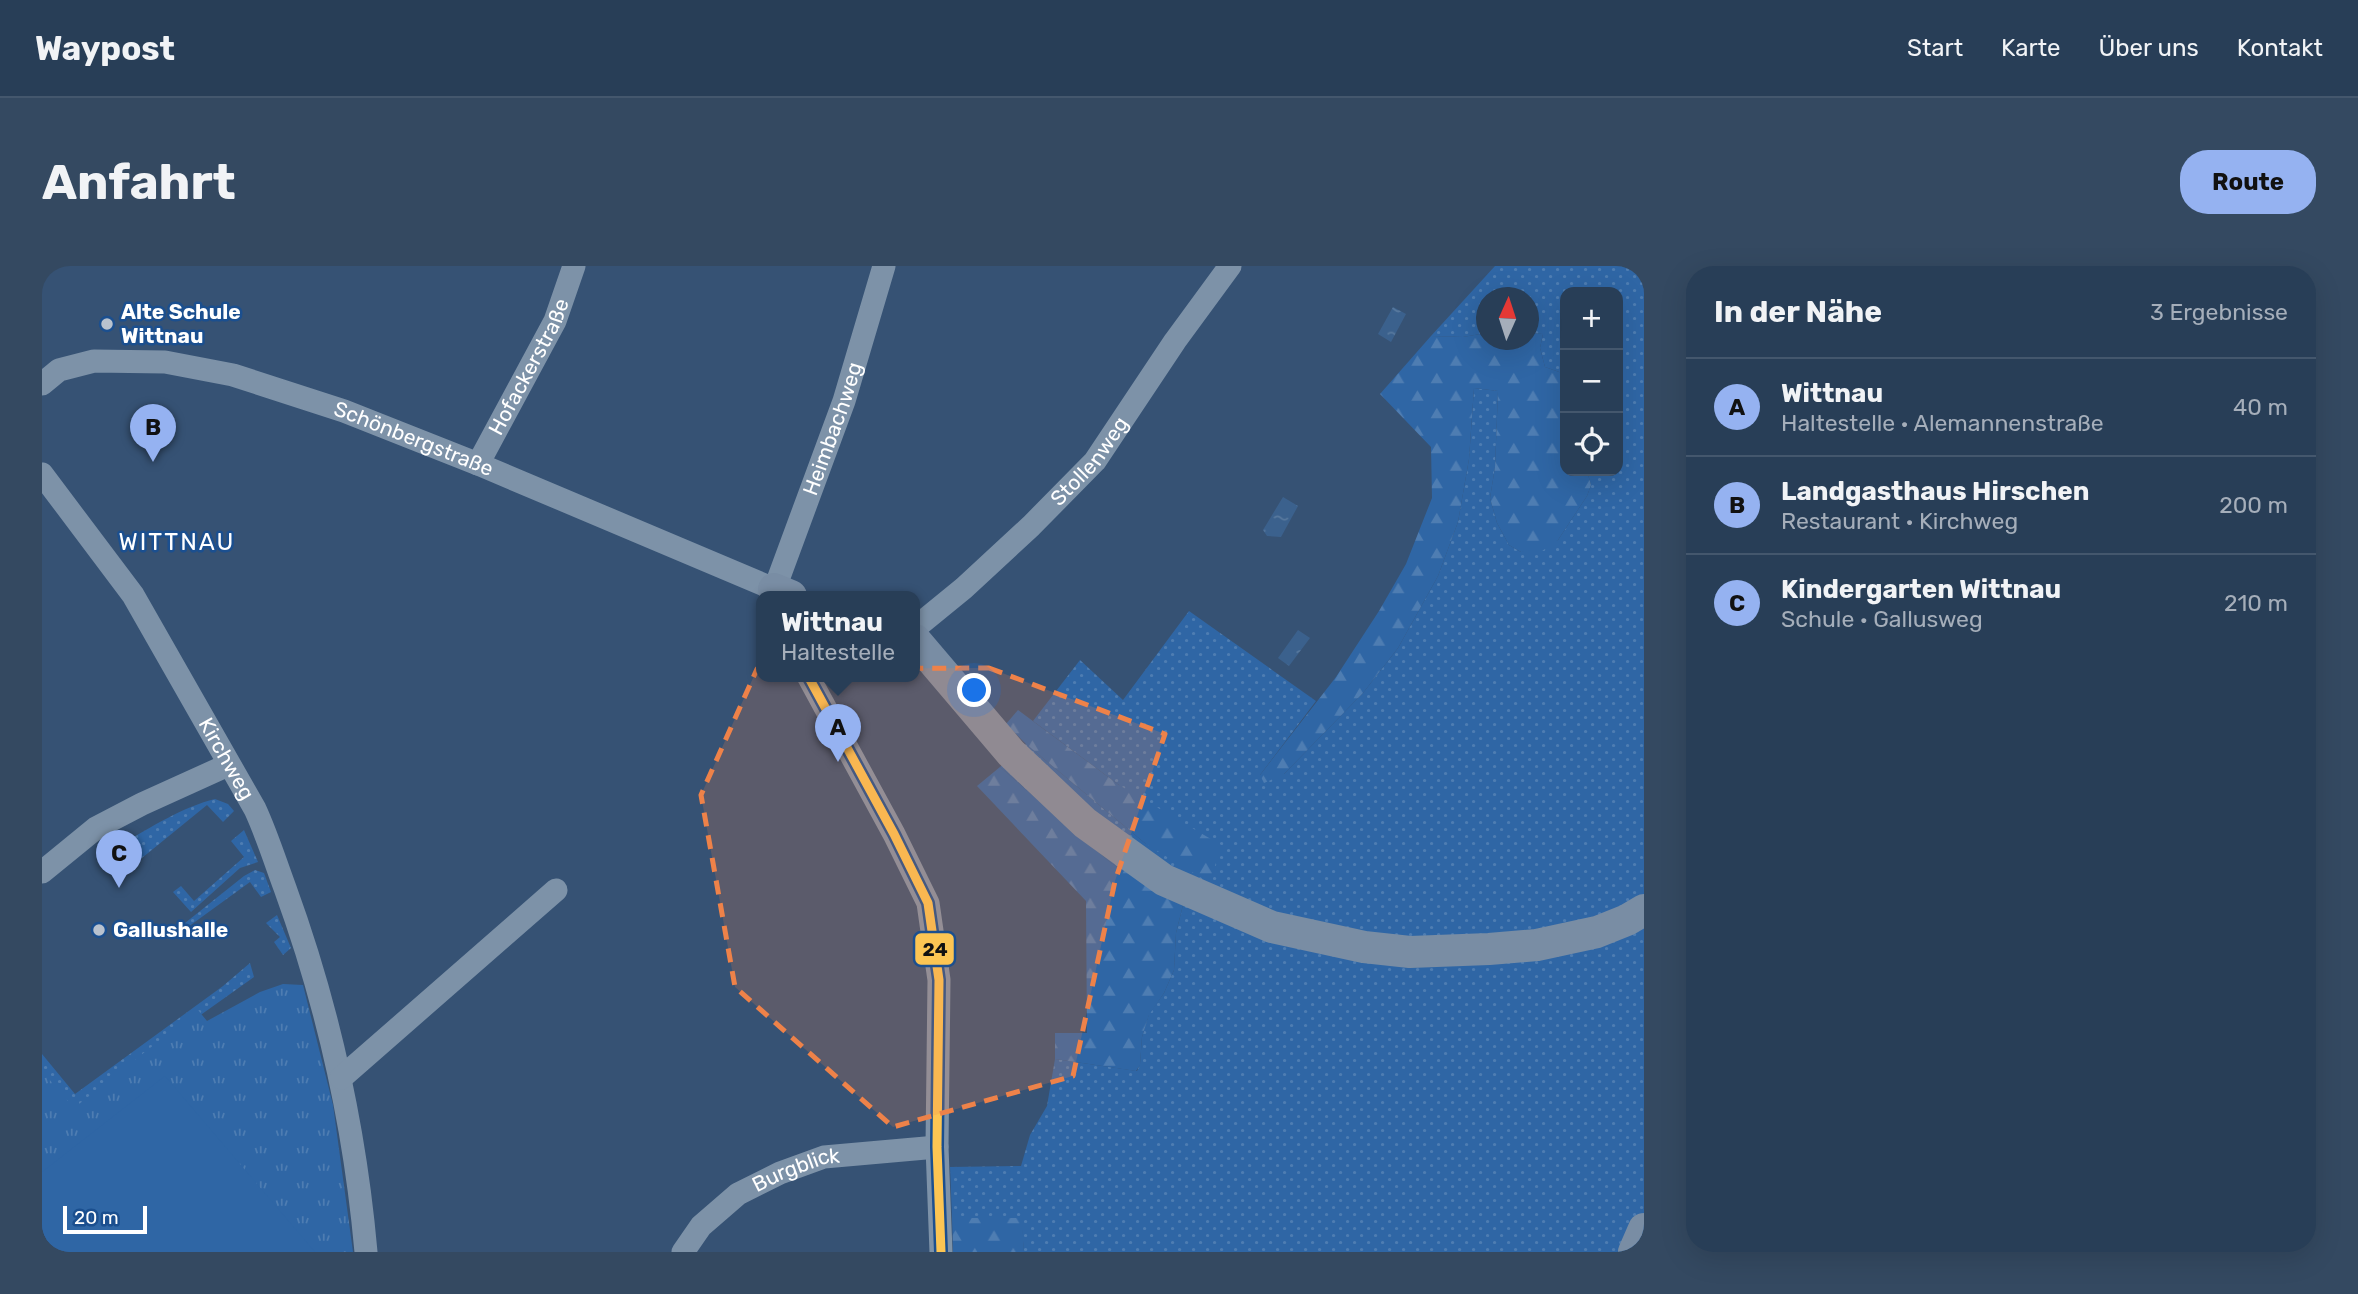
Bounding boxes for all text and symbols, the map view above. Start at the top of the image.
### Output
text: Waypost [35,29,175,68]
text: Start [1907,34,1963,62]
text: Karte [2001,34,2061,62]
text: Über uns [2099,34,2199,62]
text: Kontakt [2237,34,2323,62]
button: Route [2180,150,2316,214]
text: Anfahrt [42,153,236,211]
north arrow [1476,287,1539,350]
map controls [1560,287,1623,476]
button: + [1560,287,1623,350]
text: In der Nähe [1714,294,1882,330]
street label: Hofackerstraße [483,295,574,439]
text: 3 Ergebnisse [2150,298,2288,326]
place label: Alte Schule Wittnau [121,299,241,348]
marker: Alte Schule Wittnau [99,316,115,332]
button: − [1560,350,1623,413]
street label: Heimbachweg [797,359,867,499]
text: Wittnau [1781,378,1883,409]
text: A [1729,393,1745,421]
text: 40 m [2233,393,2288,421]
street label: Schönbergstraße [331,396,497,481]
pin: B [130,404,176,462]
text: Haltestelle · Alemannenstraße [1781,409,2104,437]
street label: Stollenweg [1045,412,1133,511]
button: locate [1560,413,1623,476]
text: Landgasthaus Hirschen [1781,476,2089,507]
text: B [1729,491,1745,519]
text: 200 m [2219,491,2288,519]
text: Restaurant · Kirchweg [1781,507,2018,535]
district label: WITTNAU [119,528,235,556]
text: Kindergarten Wittnau [1781,574,2061,605]
text: C [1729,589,1745,617]
text: 210 m [2224,589,2288,617]
popup [756,591,920,682]
text: Schule · Gallusweg [1781,605,1983,633]
text: Wittnau [781,607,883,638]
text: Haltestelle [781,638,895,666]
your location [957,673,991,707]
pin: A [815,704,861,762]
street label: Kirchweg [194,713,260,804]
pin: C [96,830,142,888]
place label: Gallushalle [113,917,228,942]
marker: Gallushalle [91,922,107,938]
line badge: 24 [914,932,955,966]
text: 24 [922,938,948,961]
street label: Burgblick [748,1143,841,1197]
scale bar [63,1203,147,1235]
text: 20 m [74,1206,119,1229]

